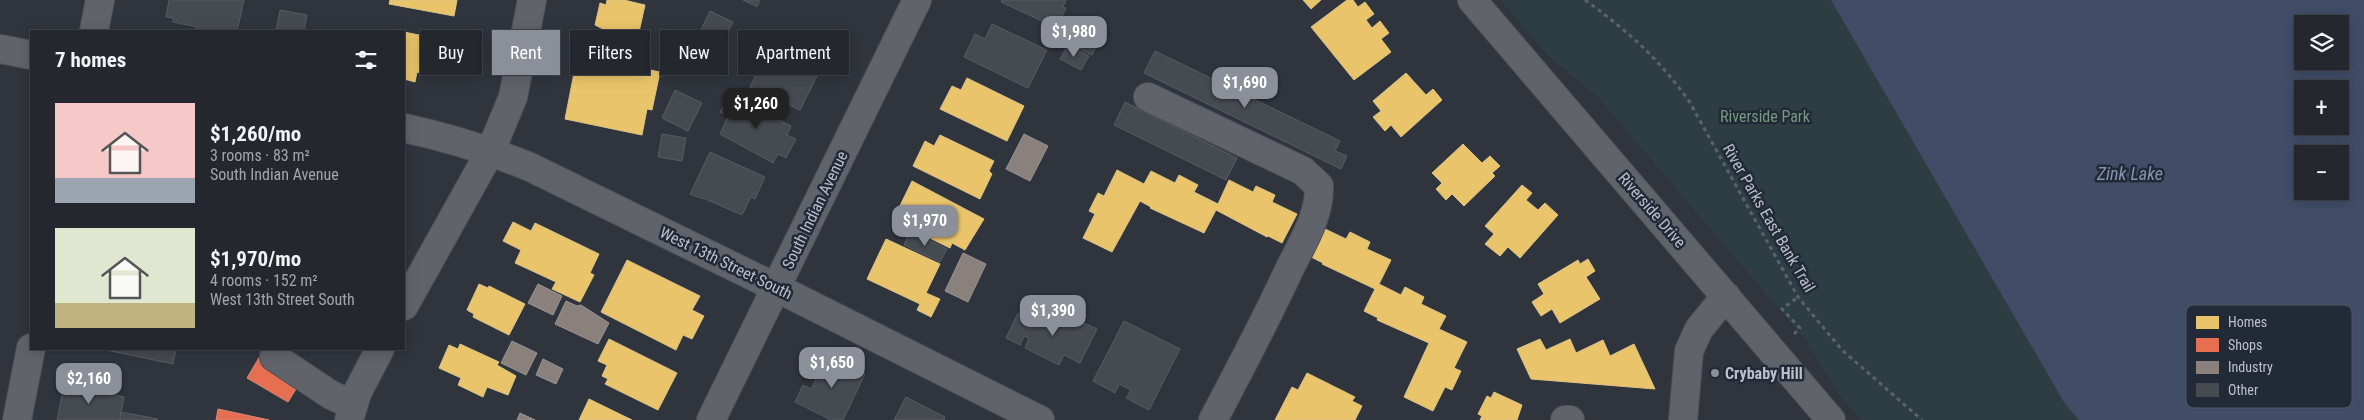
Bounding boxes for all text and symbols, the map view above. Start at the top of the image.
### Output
pin: $1,980 [1033,15,1115,58]
map controls [2294,15,2349,200]
button: layers [2294,15,2349,70]
text: $1,980 [1052,22,1096,41]
chip: Buy [420,30,482,75]
chip: Rent [492,30,560,75]
chip: Filters [570,30,650,75]
chip: New [660,30,728,75]
chip: Apartment [738,30,849,75]
icon: filters [352,46,380,74]
text: 7 homes [55,48,126,72]
pin: $1,690 [1204,66,1286,109]
text: $1,690 [1223,73,1267,92]
button: + [2294,80,2349,135]
pin: $1,260 [715,88,797,130]
text: $1,260 [734,94,778,113]
park label: Riverside Park [1720,107,1811,126]
text: $1,260/mo [210,122,301,146]
icon: home [95,123,155,183]
street label: River Parks East Bank Trail [1719,141,1819,295]
button: − [2294,145,2349,200]
text: 3 rooms · 83 m² [210,146,310,165]
street label: South Indian Avenue [778,148,852,272]
water label: Zink Lake [2096,163,2163,184]
text: South Indian Avenue [210,165,339,184]
street label: Riverside Drive [1614,169,1690,251]
pin: $1,970 [884,204,966,247]
text: $1,970 [903,211,947,230]
street label: West 13th Street South [657,223,795,303]
text: $1,970/mo [210,247,301,271]
icon: home [95,248,155,308]
text: 4 rooms · 152 m² [210,271,318,290]
text: West 13th Street South [210,290,355,309]
pin: $1,390 [1012,294,1094,337]
text: $1,390 [1031,301,1075,320]
legend [2186,305,2352,408]
text: Homes [2228,314,2267,330]
text: Shops [2228,337,2262,353]
pin: $1,650 [791,346,873,389]
text: $1,650 [810,353,854,372]
text: Industry [2228,359,2273,375]
pin: $2,160 [48,362,130,405]
place label: Crybaby Hill [1725,364,1803,383]
marker: Crybaby Hill [1709,367,1721,379]
text: $2,160 [67,369,111,388]
text: Other [2228,382,2258,398]

